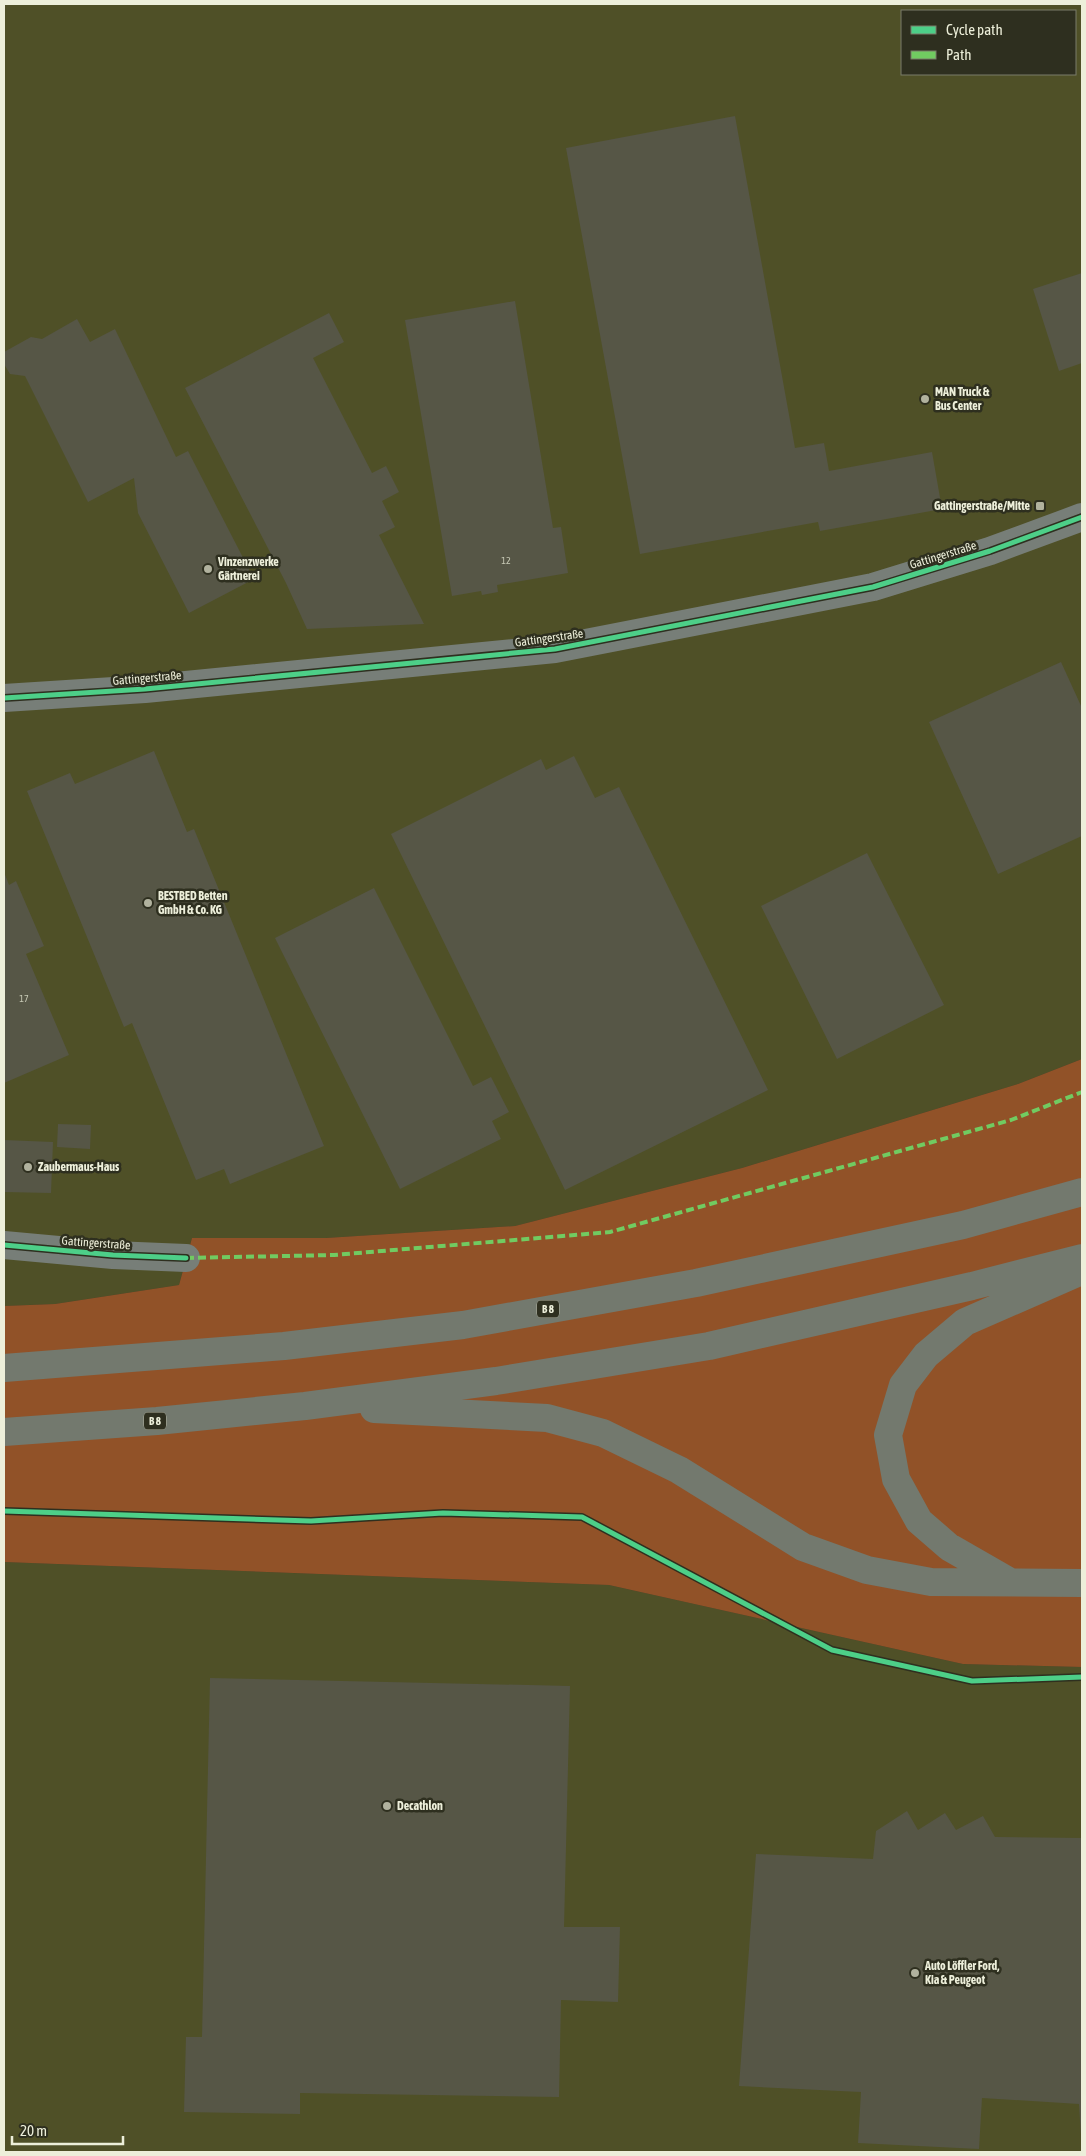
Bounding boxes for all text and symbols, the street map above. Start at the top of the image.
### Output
legend [901,10,1076,75]
text: Cycle path [946,21,1003,38]
text: Path [946,46,972,63]
place label: MAN Truck & Bus Center [935,385,990,413]
marker: MAN Truck & Bus Center [919,393,931,405]
place label: Gattingerstraße/Mitte [934,499,1031,513]
marker: Gattingerstraße/Mitte [1034,500,1046,512]
street label: Gattingerstraße [908,538,978,572]
place label: Vinzenzwerke Gärtnerei [217,555,279,583]
house number: 12 [501,555,511,566]
marker: Vinzenzwerke Gärtnerei [202,563,214,575]
street label: Gattingerstraße [514,626,584,650]
street label: Gattingerstraße [112,668,182,688]
place label: BESTBED Betten GmbH & Co. KG [158,889,228,917]
marker: BESTBED Betten GmbH & Co. KG [142,897,154,909]
house number: 17 [19,993,29,1004]
place label: Zaubermaus-Haus [38,1160,120,1174]
marker: Zaubermaus-Haus [22,1161,34,1173]
street label: Gattingerstraße [61,1234,131,1252]
road number: B 8 [537,1300,559,1318]
road number: B 8 [144,1412,166,1430]
place label: Decathlon [397,1799,443,1813]
marker: Decathlon [381,1800,393,1812]
place label: Auto Löffler Ford, Kia & Peugeot [924,1959,999,1987]
marker: Auto Löffler Ford, Kia & Peugeot [909,1967,921,1979]
scale bar [12,2114,124,2146]
text: 20 m [20,2122,47,2139]

